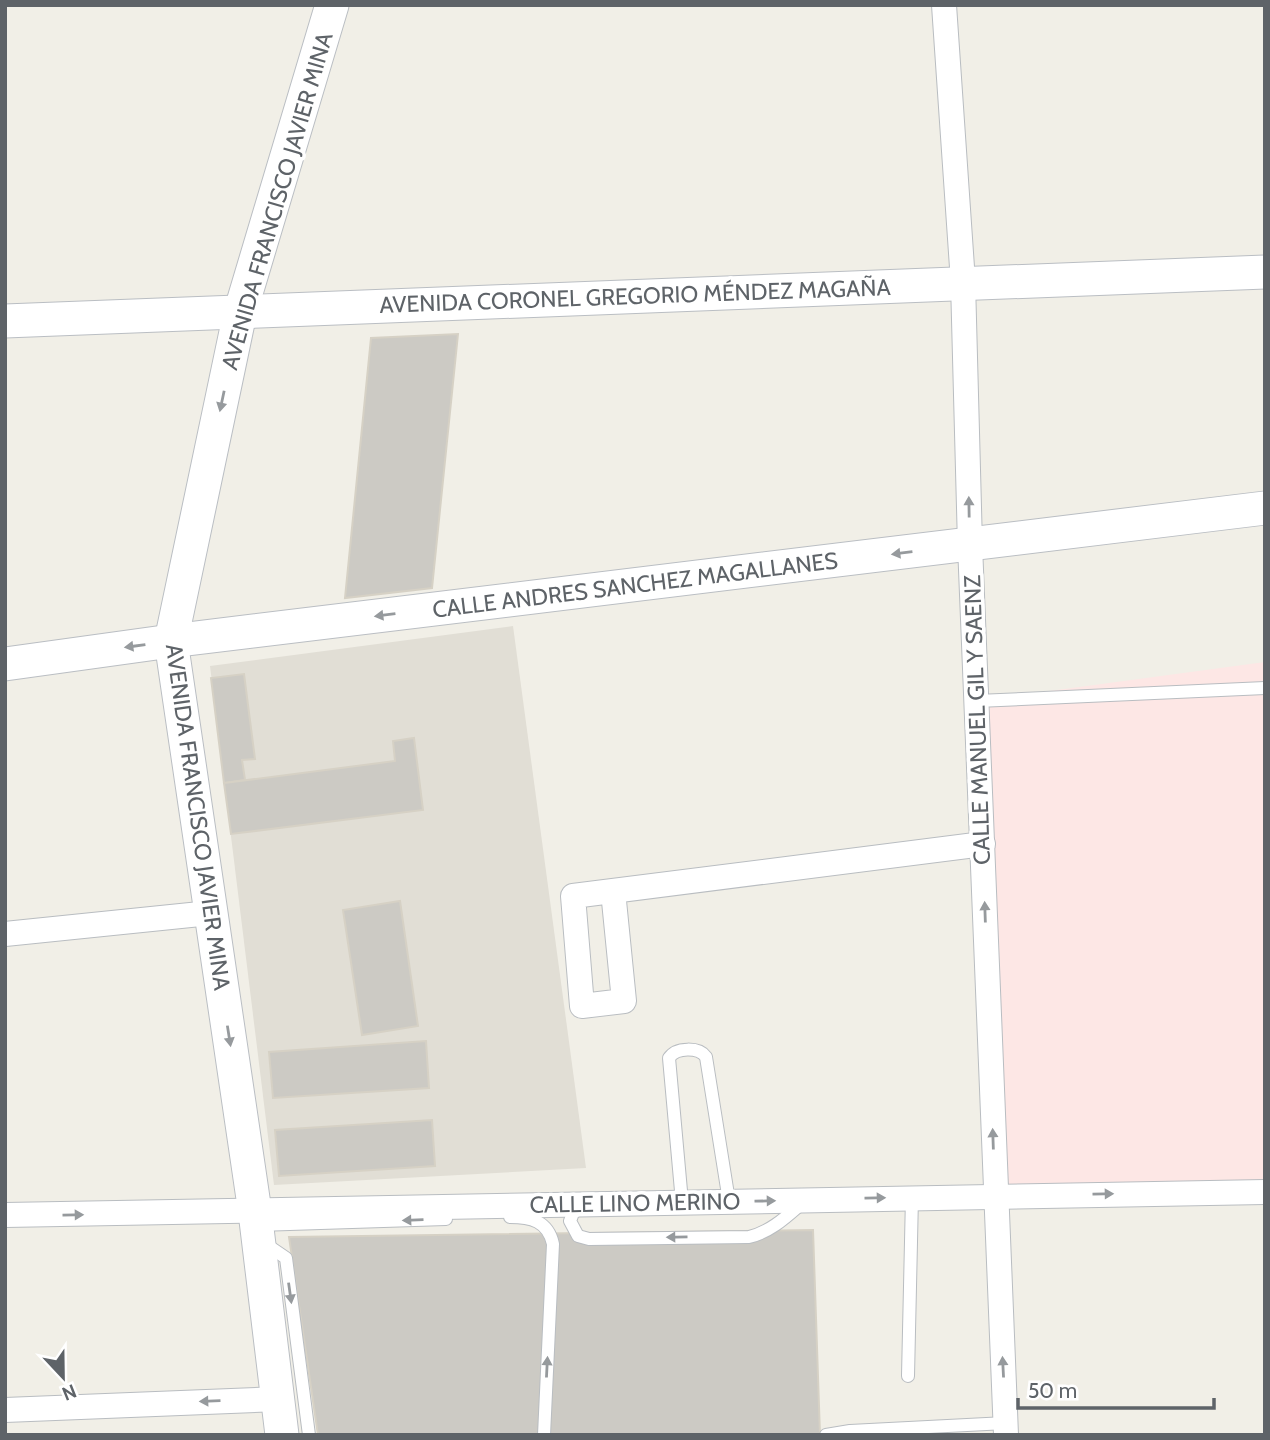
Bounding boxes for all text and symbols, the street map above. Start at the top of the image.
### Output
street label: AVENIDA FRANCISCO JAVIER MINA [215,29,339,373]
street label: AVENIDA CORONEL GREGORIO MÉNDEZ MAGAÑA [379,272,891,319]
one-way arrow [216,390,227,412]
one-way arrow [964,495,975,517]
street label: CALLE ANDRES SANCHEZ MAGALLANES [431,546,839,624]
one-way arrow [891,548,913,559]
street label: CALLE MANUEL GIL Y SAENZ [958,574,996,865]
one-way arrow [373,610,395,621]
one-way arrow [123,641,145,652]
street label: AVENIDA FRANCISCO JAVIER MINA [160,642,236,992]
one-way arrow [980,901,991,923]
one-way arrow [224,1025,235,1047]
one-way arrow [988,1128,999,1150]
street label: CALLE LINO MERINO [529,1187,741,1219]
one-way arrow [1092,1189,1114,1200]
one-way arrow [864,1193,886,1204]
one-way arrow [754,1195,776,1206]
one-way arrow [63,1209,85,1220]
one-way arrow [402,1214,424,1226]
one-way arrow [666,1232,688,1243]
one-way arrow [285,1282,296,1304]
north arrow [28,1342,98,1412]
one-way arrow [542,1355,553,1377]
one-way arrow [998,1355,1009,1377]
scale bar [1018,1366,1214,1410]
text: 50 m [1028,1378,1077,1403]
text: N [59,1379,80,1405]
one-way arrow [199,1396,221,1407]

